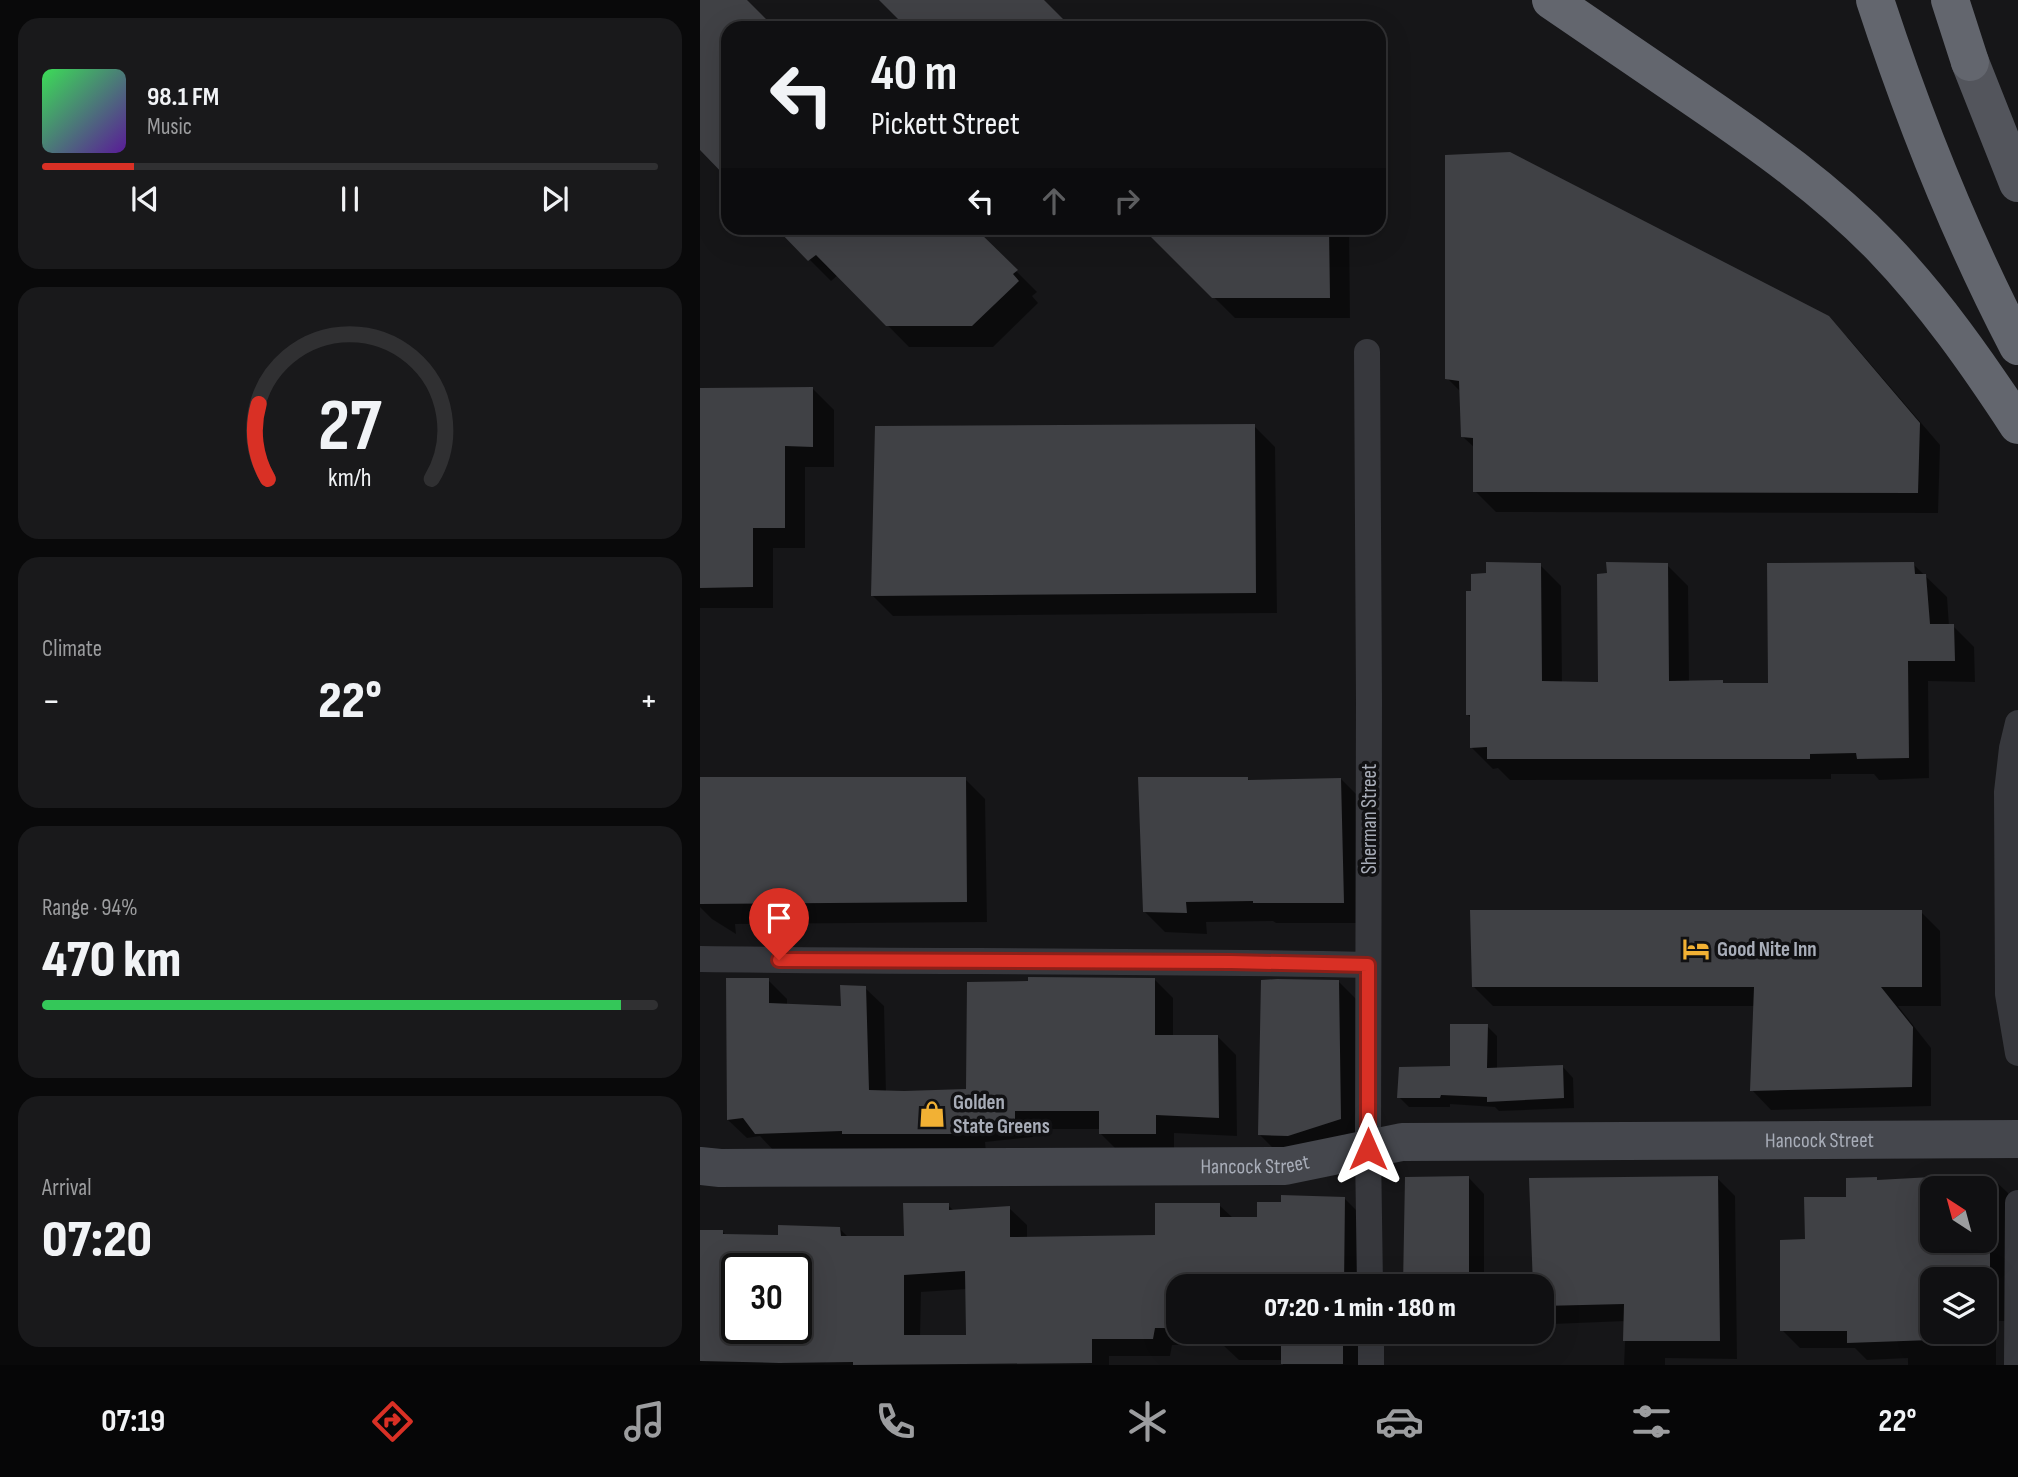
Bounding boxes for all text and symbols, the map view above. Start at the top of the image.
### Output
text: 40 m [871,45,957,104]
icon: left [756,49,847,140]
text: 98.1 FM [147,82,219,113]
text: Pickett Street [871,105,1020,144]
text: Music [147,113,192,141]
icon: previous [126,180,164,218]
icon: pause [331,180,369,218]
icon: next [536,180,574,218]
icon: left [962,182,1000,220]
icon: ahead [1035,182,1073,220]
icon: right [1108,182,1146,220]
text: 27 [318,384,382,472]
text: km/h [328,463,372,494]
text: Climate [42,635,102,663]
text: 22° [318,670,382,733]
text: − [42,679,61,724]
text: + [639,679,658,724]
street label: Sherman Street [1357,764,1382,874]
pin [749,888,809,960]
text: Range · 94% [42,894,138,922]
icon: arrive [760,899,798,937]
text: 470 km [42,929,181,992]
hotel icon: Good Nite Inn [1681,934,1711,964]
place label: Good Nite Inn [1717,937,1817,962]
place label: Golden State Greens [953,1090,1050,1139]
shop icon: Golden State Greens [917,1099,947,1129]
position arrow [1331,1112,1405,1186]
street label: Hancock Street [1765,1128,1874,1153]
street label: Hancock Street [1200,1149,1311,1179]
text: Arrival [42,1174,91,1202]
north arrow [1920,1176,1997,1253]
map controls [1920,1176,1997,1344]
text: 07:20 [42,1209,152,1272]
speed limit sign: 30 [721,1253,812,1344]
button: layers [1920,1267,1997,1344]
text: 07:20 · 1 min · 180 m [1264,1293,1456,1324]
icon: directions [368,1397,417,1446]
icon: music [620,1397,669,1446]
icon: phone [871,1397,920,1446]
icon: climate [1123,1397,1172,1446]
icon: car [1375,1397,1424,1446]
icon: filters [1627,1397,1676,1446]
text: 07:19 [101,1402,165,1441]
text: 22° [1878,1402,1917,1441]

